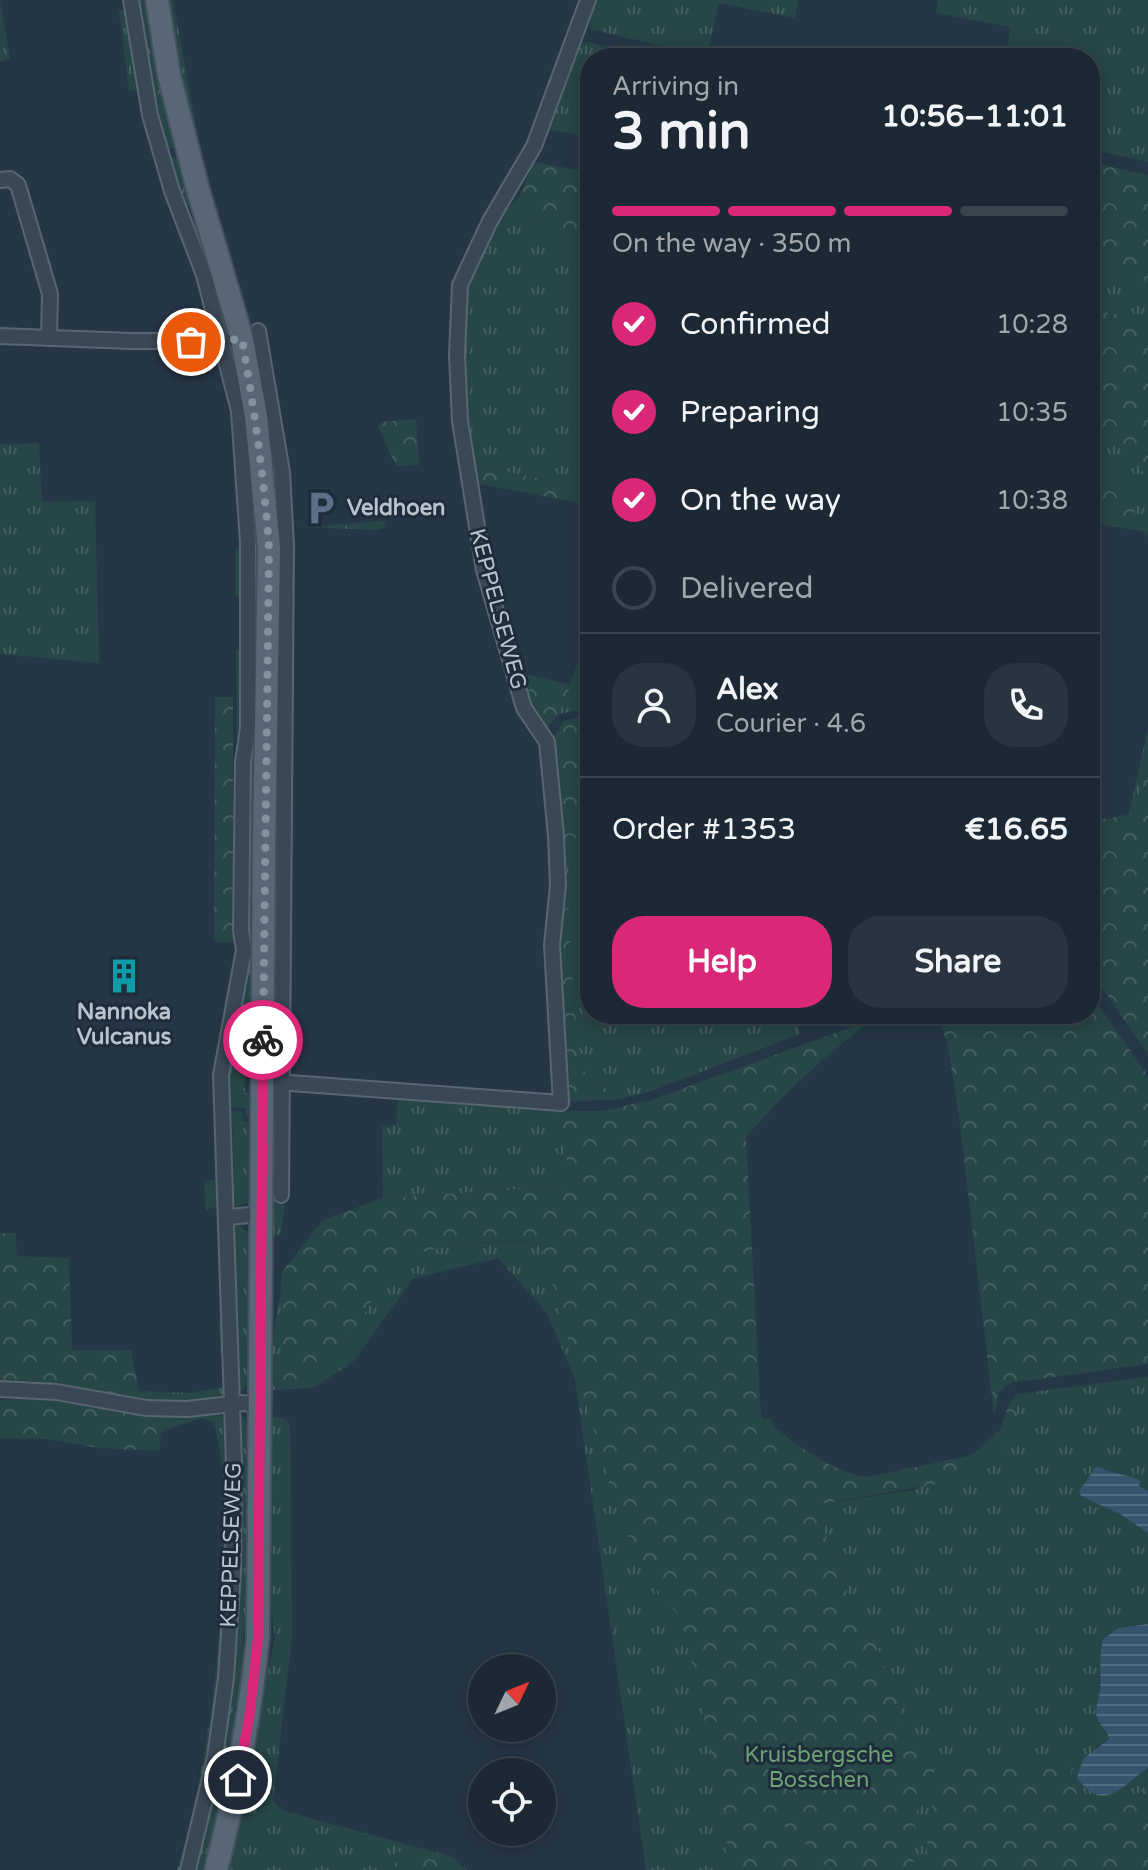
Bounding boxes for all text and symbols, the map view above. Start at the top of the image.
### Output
text: Arriving in [612,71,739,102]
text: 10:56–11:01 [881,98,1068,135]
text: 3 min [612,100,751,163]
text: On the way · 350 m [612,228,851,259]
icon: check [612,302,656,346]
text: Confirmed [680,306,831,343]
pin [157,308,225,376]
text: 10:28 [996,309,1068,340]
icon: bag [169,320,213,364]
icon: check [612,390,656,434]
text: Preparing [680,394,820,431]
text: 10:35 [996,397,1068,428]
icon: check [612,478,656,522]
text: On the way [680,482,841,519]
text: 10:38 [996,485,1068,516]
parking icon: Veldhoen [302,489,340,527]
place label: Veldhoen [347,495,446,521]
street label: KEPPELSEWEG [464,526,532,692]
text: Delivered [680,570,814,607]
button: person [612,663,696,747]
button: phone [984,663,1068,747]
text: Alex [716,671,779,708]
text: Courier · 4.6 [716,708,866,739]
text: Order #1353 [612,811,796,848]
text: €16.65 [964,811,1068,848]
button: Help [612,916,832,1008]
button: Share [848,916,1068,1008]
building icon: Nannoka Vulcanus [105,957,143,995]
place label: Nannoka Vulcanus [77,999,172,1050]
courier [223,1000,303,1080]
icon: bike [241,1018,285,1062]
street label: KEPPELSEWEG [215,1462,247,1628]
north arrow [468,1654,556,1742]
map controls [468,1654,556,1846]
park label: Kruisbergsche Bosschen [744,1742,894,1793]
pin [204,1746,272,1814]
icon: home [216,1758,260,1802]
button: locate [468,1758,556,1846]

